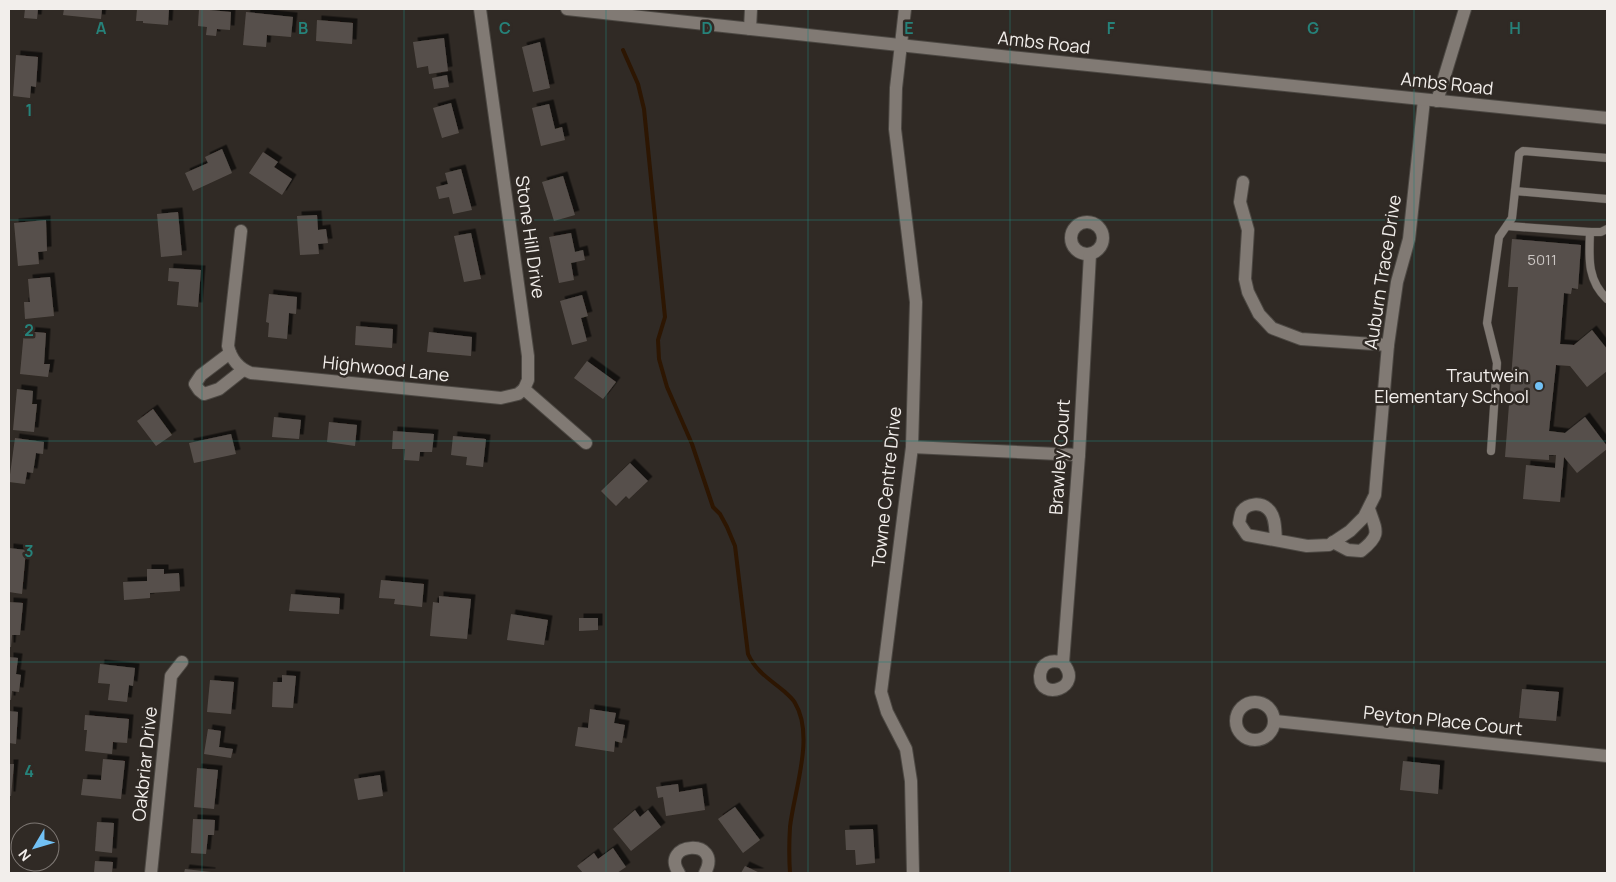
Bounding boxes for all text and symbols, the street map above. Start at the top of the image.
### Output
text: A [96,17,107,39]
text: B [298,17,308,39]
text: C [499,17,511,39]
text: D [701,17,713,39]
text: E [904,17,914,39]
text: F [1107,17,1116,39]
text: G [1307,17,1319,39]
text: H [1509,17,1521,39]
street label: Ambs Road [997,25,1092,59]
street label: Ambs Road [1400,66,1495,100]
text: 1 [25,99,33,121]
street label: Stone Hill Drive [510,174,552,300]
street label: Auburn Trace Drive [1358,193,1406,351]
house number: 5011 [1527,249,1557,270]
text: 2 [24,319,34,341]
street label: Highwood Lane [322,349,451,387]
place label: Trautwein Elementary School [1374,363,1529,408]
marker: Trautwein Elementary School [1533,380,1545,392]
street label: Brawley Court [1043,398,1075,516]
street label: Towne Centre Drive [866,405,906,569]
text: 3 [24,540,34,562]
street label: Peyton Place Court [1362,700,1524,740]
street label: Oakbriar Drive [126,705,162,823]
text: 4 [24,760,34,782]
north arrow [10,822,60,872]
text: N [14,845,35,865]

